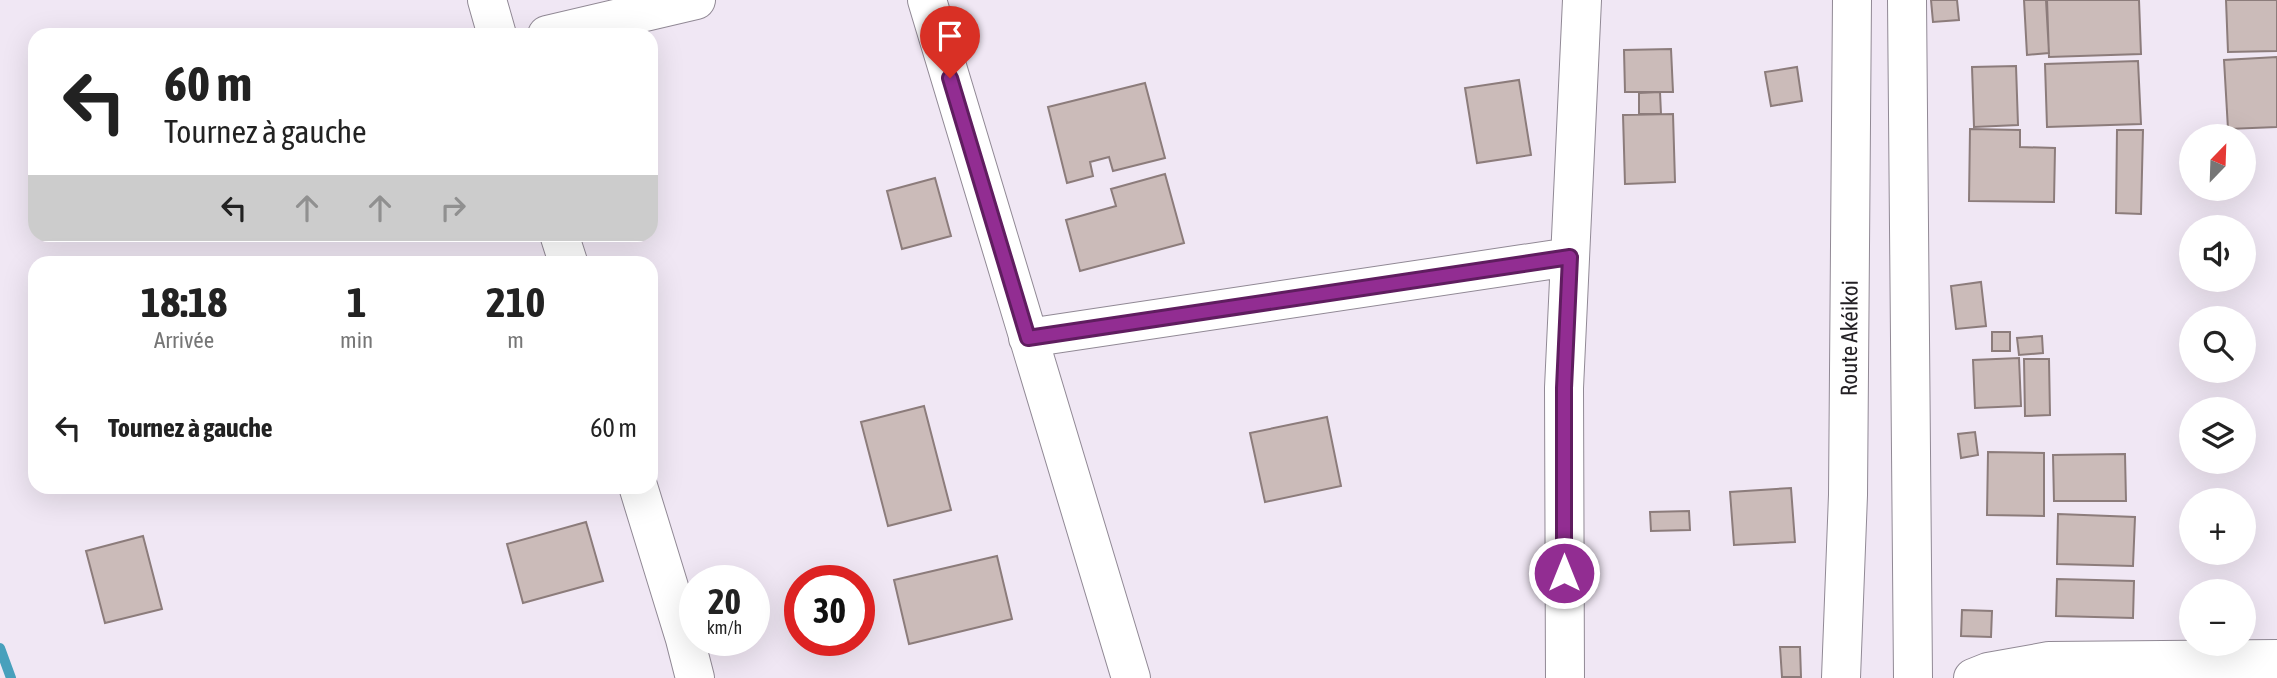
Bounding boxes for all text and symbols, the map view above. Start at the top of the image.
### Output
pin [920,6,980,78]
icon: arrive [931,17,969,55]
text: 60 m [164,55,252,111]
icon: left [49,56,140,147]
text: Tournez à gauche [164,113,367,150]
north arrow [2179,124,2256,201]
map controls [2179,124,2256,656]
icon: left [215,189,253,227]
icon: ahead [288,189,326,227]
icon: ahead [361,189,399,227]
icon: right [434,189,472,227]
button: sound [2179,215,2256,292]
text: 18:18 [141,278,227,326]
text: 1 [347,278,366,326]
text: 210 [486,278,545,326]
street label: Route Akéikoi [1836,280,1863,396]
button: search [2179,306,2256,383]
text: Arrivée [154,327,214,353]
text: min [340,327,373,353]
text: m [507,327,524,353]
button: layers [2179,397,2256,474]
icon: left [49,409,87,447]
text: Tournez à gauche [108,413,273,443]
text: 60 m [590,413,637,443]
button: + [2179,488,2256,565]
position arrow [1527,536,1601,610]
speed limit sign: 30 [784,565,875,656]
button: − [2179,579,2256,656]
text: 20 [708,581,741,621]
text: km/h [707,617,742,638]

